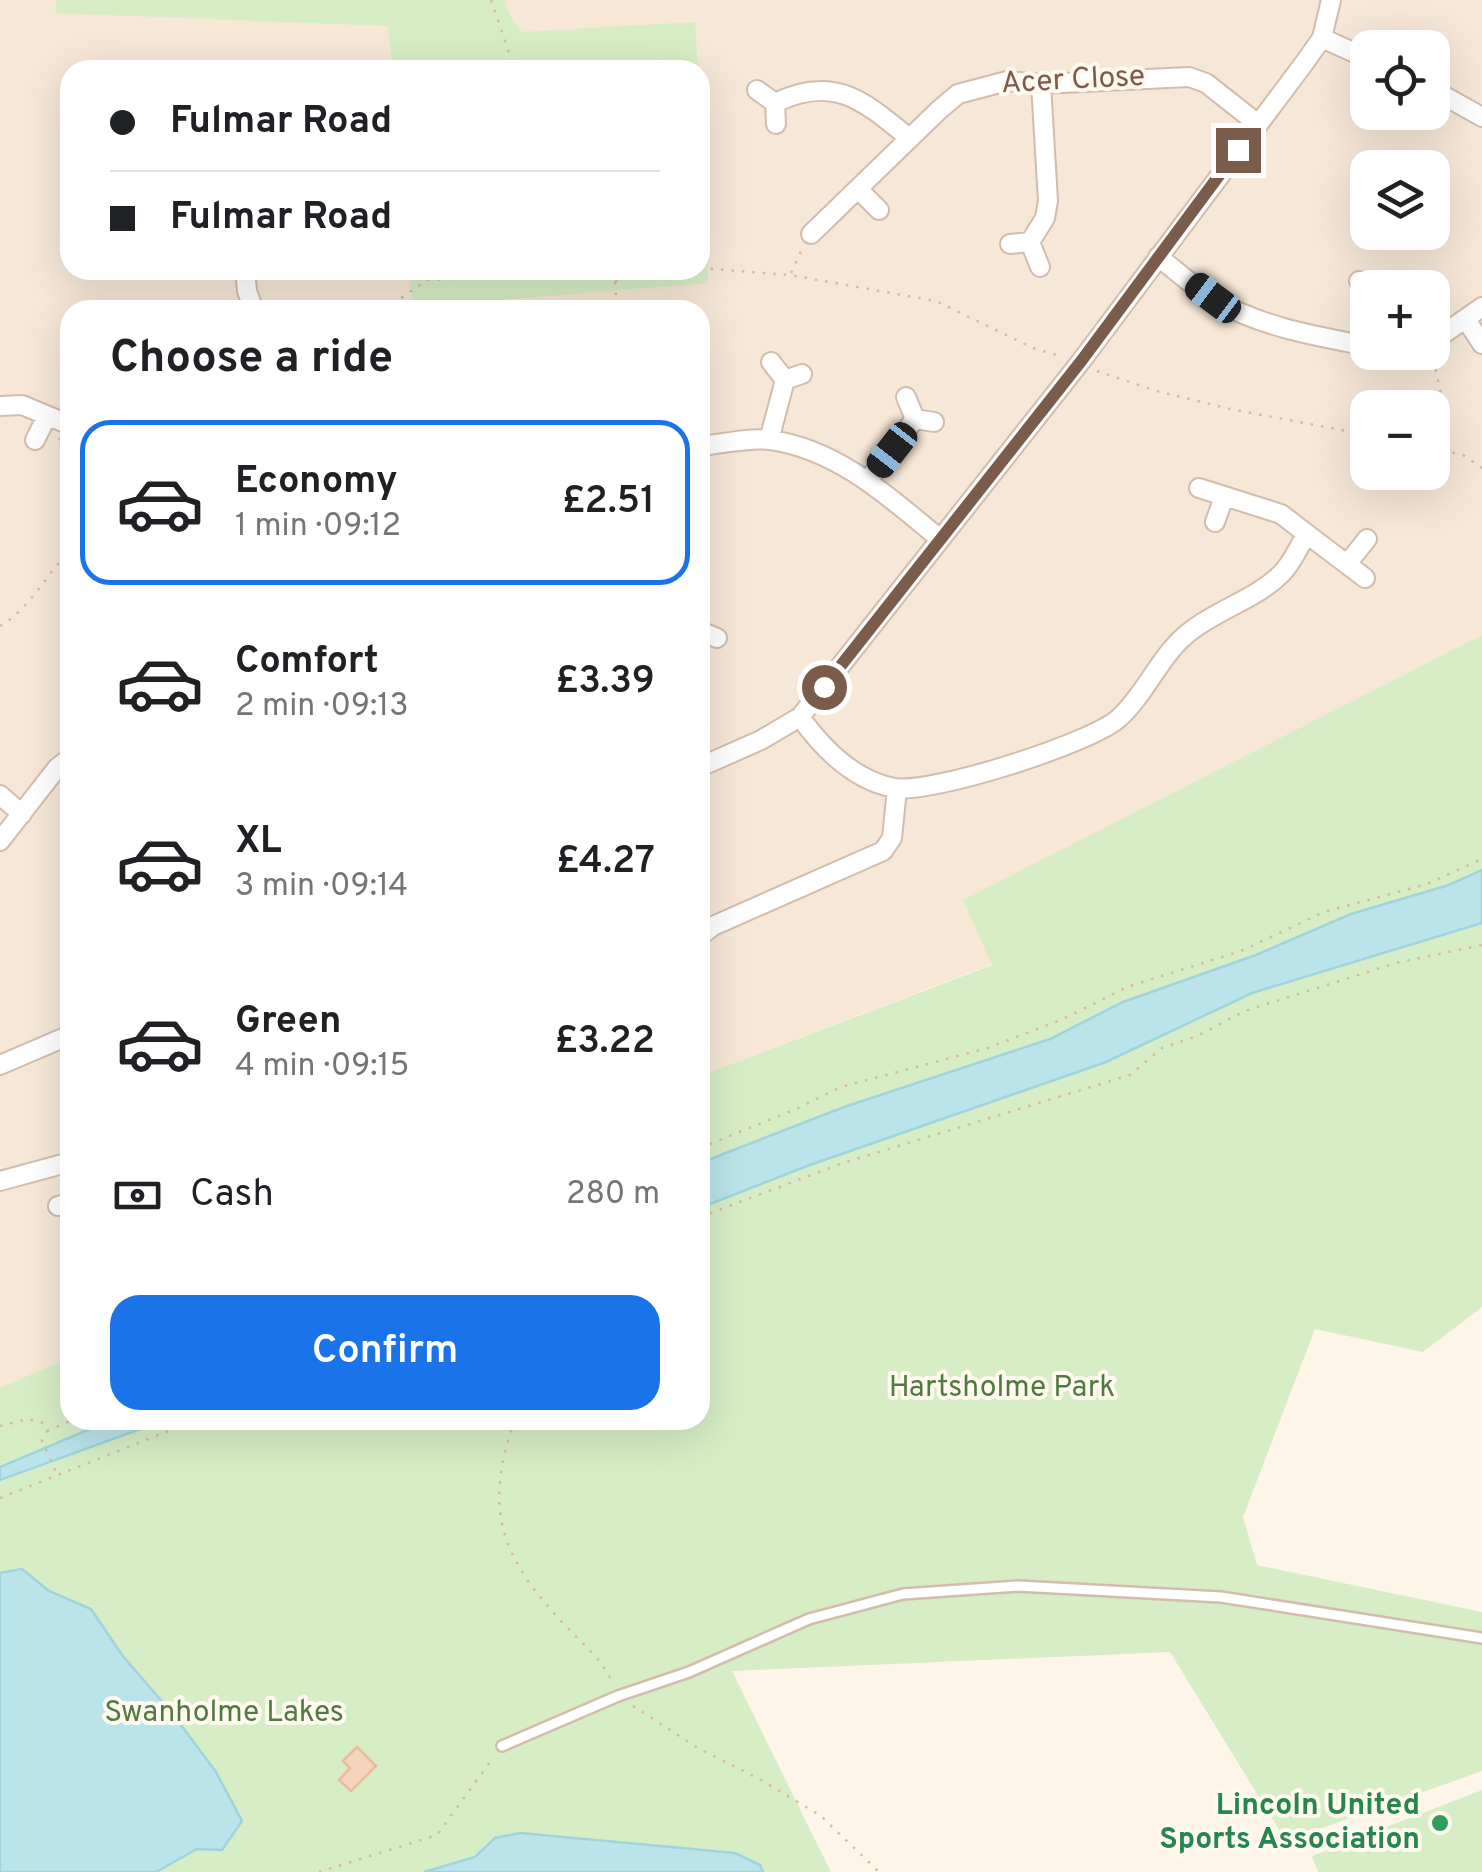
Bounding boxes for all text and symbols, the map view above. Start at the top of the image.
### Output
map controls [1350,30,1450,490]
button: locate [1350,30,1450,130]
street label: Acer Close [1000,59,1146,103]
text: Fulmar Road [170,98,392,147]
route end [1216,128,1261,173]
button: layers [1350,150,1450,250]
text: Fulmar Road [170,194,392,243]
car [1180,268,1246,328]
button: + [1350,270,1450,370]
text: Choose a ride [110,331,393,388]
button: − [1350,390,1450,490]
car [862,417,922,483]
icon: car [115,458,205,548]
text: Economy [235,458,397,507]
text: £2.51 [562,478,655,527]
text: 1 min · 09:12 [235,507,401,547]
icon: car [115,638,205,728]
text: Comfort [235,638,379,687]
text: £3.39 [555,658,655,707]
route start [802,665,847,710]
text: 2 min · 09:13 [235,687,408,727]
icon: car [115,818,205,908]
text: XL [235,818,282,867]
text: £4.27 [556,838,655,887]
text: 3 min · 09:14 [235,867,408,907]
icon: car [115,998,205,1088]
text: Green [235,998,341,1047]
text: £3.22 [554,1018,655,1067]
text: 4 min · 09:15 [235,1047,409,1087]
icon: cash [110,1168,165,1223]
text: Cash [190,1171,274,1220]
text: 280 m [566,1175,660,1215]
button: Confirm [110,1295,660,1410]
park label: Hartsholme Park [889,1370,1115,1407]
park label: Swanholme Lakes [104,1695,344,1732]
place label: Lincoln United Sports Association [1159,1788,1420,1859]
marker: Lincoln United Sports Association [1429,1812,1451,1834]

